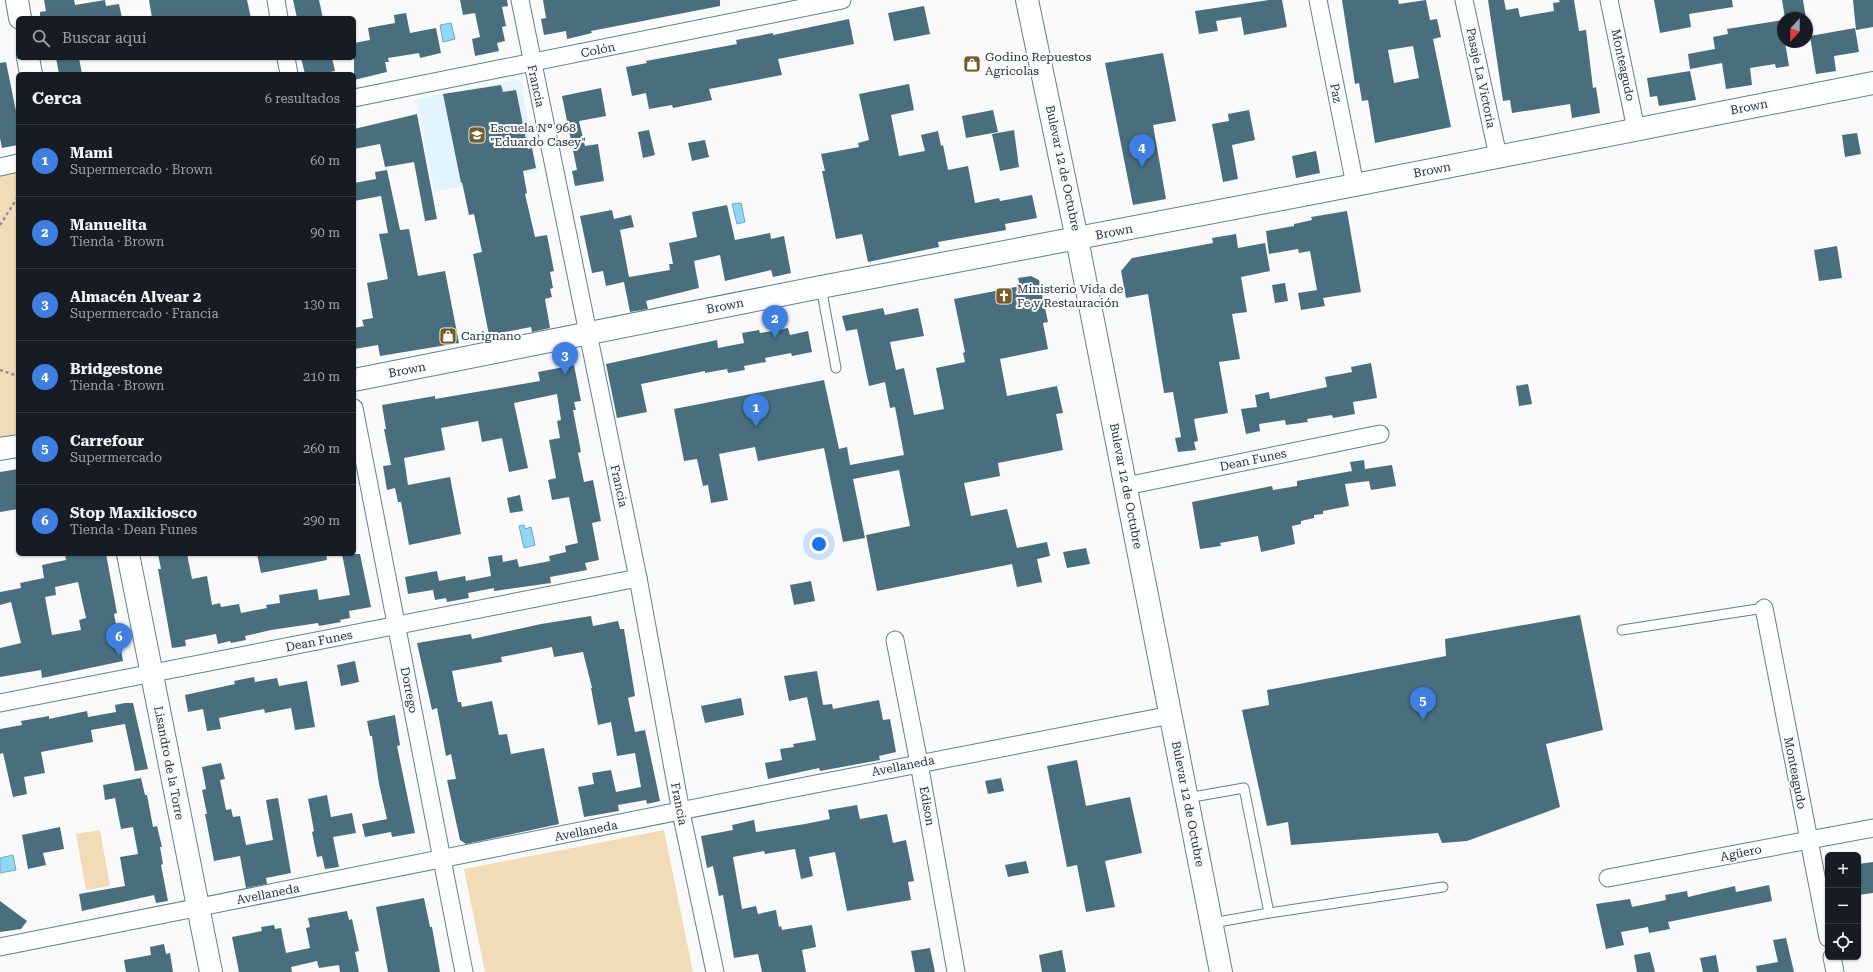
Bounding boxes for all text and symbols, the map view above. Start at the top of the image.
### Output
north arrow [1777,12,1813,48]
search box [16,16,356,60]
icon: search [30,27,52,49]
street label: Pasaje La Victoria [1464,27,1499,130]
street label: Monteagudo [1609,28,1637,102]
text: Buscar aquí [62,29,146,47]
street label: Colón [579,39,617,60]
place label: Godino Repuestos Agricolas [985,50,1092,78]
shop icon: Godino Repuestos Agricolas [962,54,982,74]
street label: Francia [525,63,547,109]
street label: Paz [1327,82,1345,104]
text: Cerca [32,88,82,108]
text: 6 resultados [265,91,340,106]
street label: Brown [1729,96,1769,117]
street label: Bulevar 12 de Octubre [1043,104,1083,232]
place label: Escuela N° 968 "Eduardo Casey" [490,121,586,149]
school or university icon: Escuela N° 968 "Eduardo Casey" [467,125,487,145]
pin: 4 [1129,134,1155,167]
text: Mami [70,144,113,162]
text: 1 [41,153,49,168]
text: 60 m [310,153,340,168]
street label: Brown [1412,159,1452,180]
text: Supermercado · Brown [70,162,213,177]
text: Manuelita [70,216,147,234]
street label: Brown [1094,221,1134,242]
text: 2 [41,225,49,240]
text: 90 m [310,225,340,240]
text: Tienda · Brown [70,234,164,249]
place label: Ministerio Vida de Fe y Restauración [1017,282,1124,310]
church icon: Ministerio Vida de Fe y Restauración [994,286,1014,306]
text: Almacén Alvear 2 [70,288,201,306]
street label: Brown [705,295,745,316]
text: 3 [41,297,49,312]
text: 130 m [303,297,340,312]
pin: 2 [762,305,788,338]
text: Supermercado · Francia [70,306,219,321]
shop icon: Carignano [438,326,458,346]
place label: Carignano [461,329,521,343]
pin: 3 [552,342,578,375]
street label: Brown [387,359,427,380]
text: Bridgestone [70,360,163,378]
text: 4 [41,369,49,384]
text: 210 m [303,369,340,384]
text: Tienda · Brown [70,378,164,393]
pin: 1 [743,394,769,427]
street label: Bulevar 12 de Octubre [1107,422,1145,551]
text: Carrefour [70,432,144,450]
text: 5 [41,441,49,456]
text: 260 m [303,441,340,456]
street label: Dean Funes [1218,446,1288,474]
text: Supermercado [70,450,162,465]
street label: Francia [608,463,630,509]
text: Stop Maxikiosco [70,504,197,522]
text: 6 [41,513,49,528]
text: 290 m [303,513,340,528]
text: Tienda · Dean Funes [70,522,197,537]
your location [809,534,829,554]
pin: 6 [106,623,132,656]
street label: Dean Funes [284,628,354,654]
street label: Dorrego [398,666,420,714]
pin: 5 [1410,687,1436,720]
street label: Lisandro de la Torre [151,705,187,821]
street label: Monteagudo [1781,736,1809,810]
street label: Bulevar 12 de Octubre [1169,740,1207,869]
street label: Avellaneda [870,753,936,779]
street label: Francia [668,781,690,827]
street label: Edison [917,785,937,827]
street label: Avellaneda [553,818,619,844]
street label: Agüero [1719,842,1763,864]
map controls [1825,852,1861,960]
button: + [1825,852,1861,888]
street label: Avellaneda [235,881,301,907]
button: − [1825,888,1861,924]
button: locate [1825,924,1861,960]

